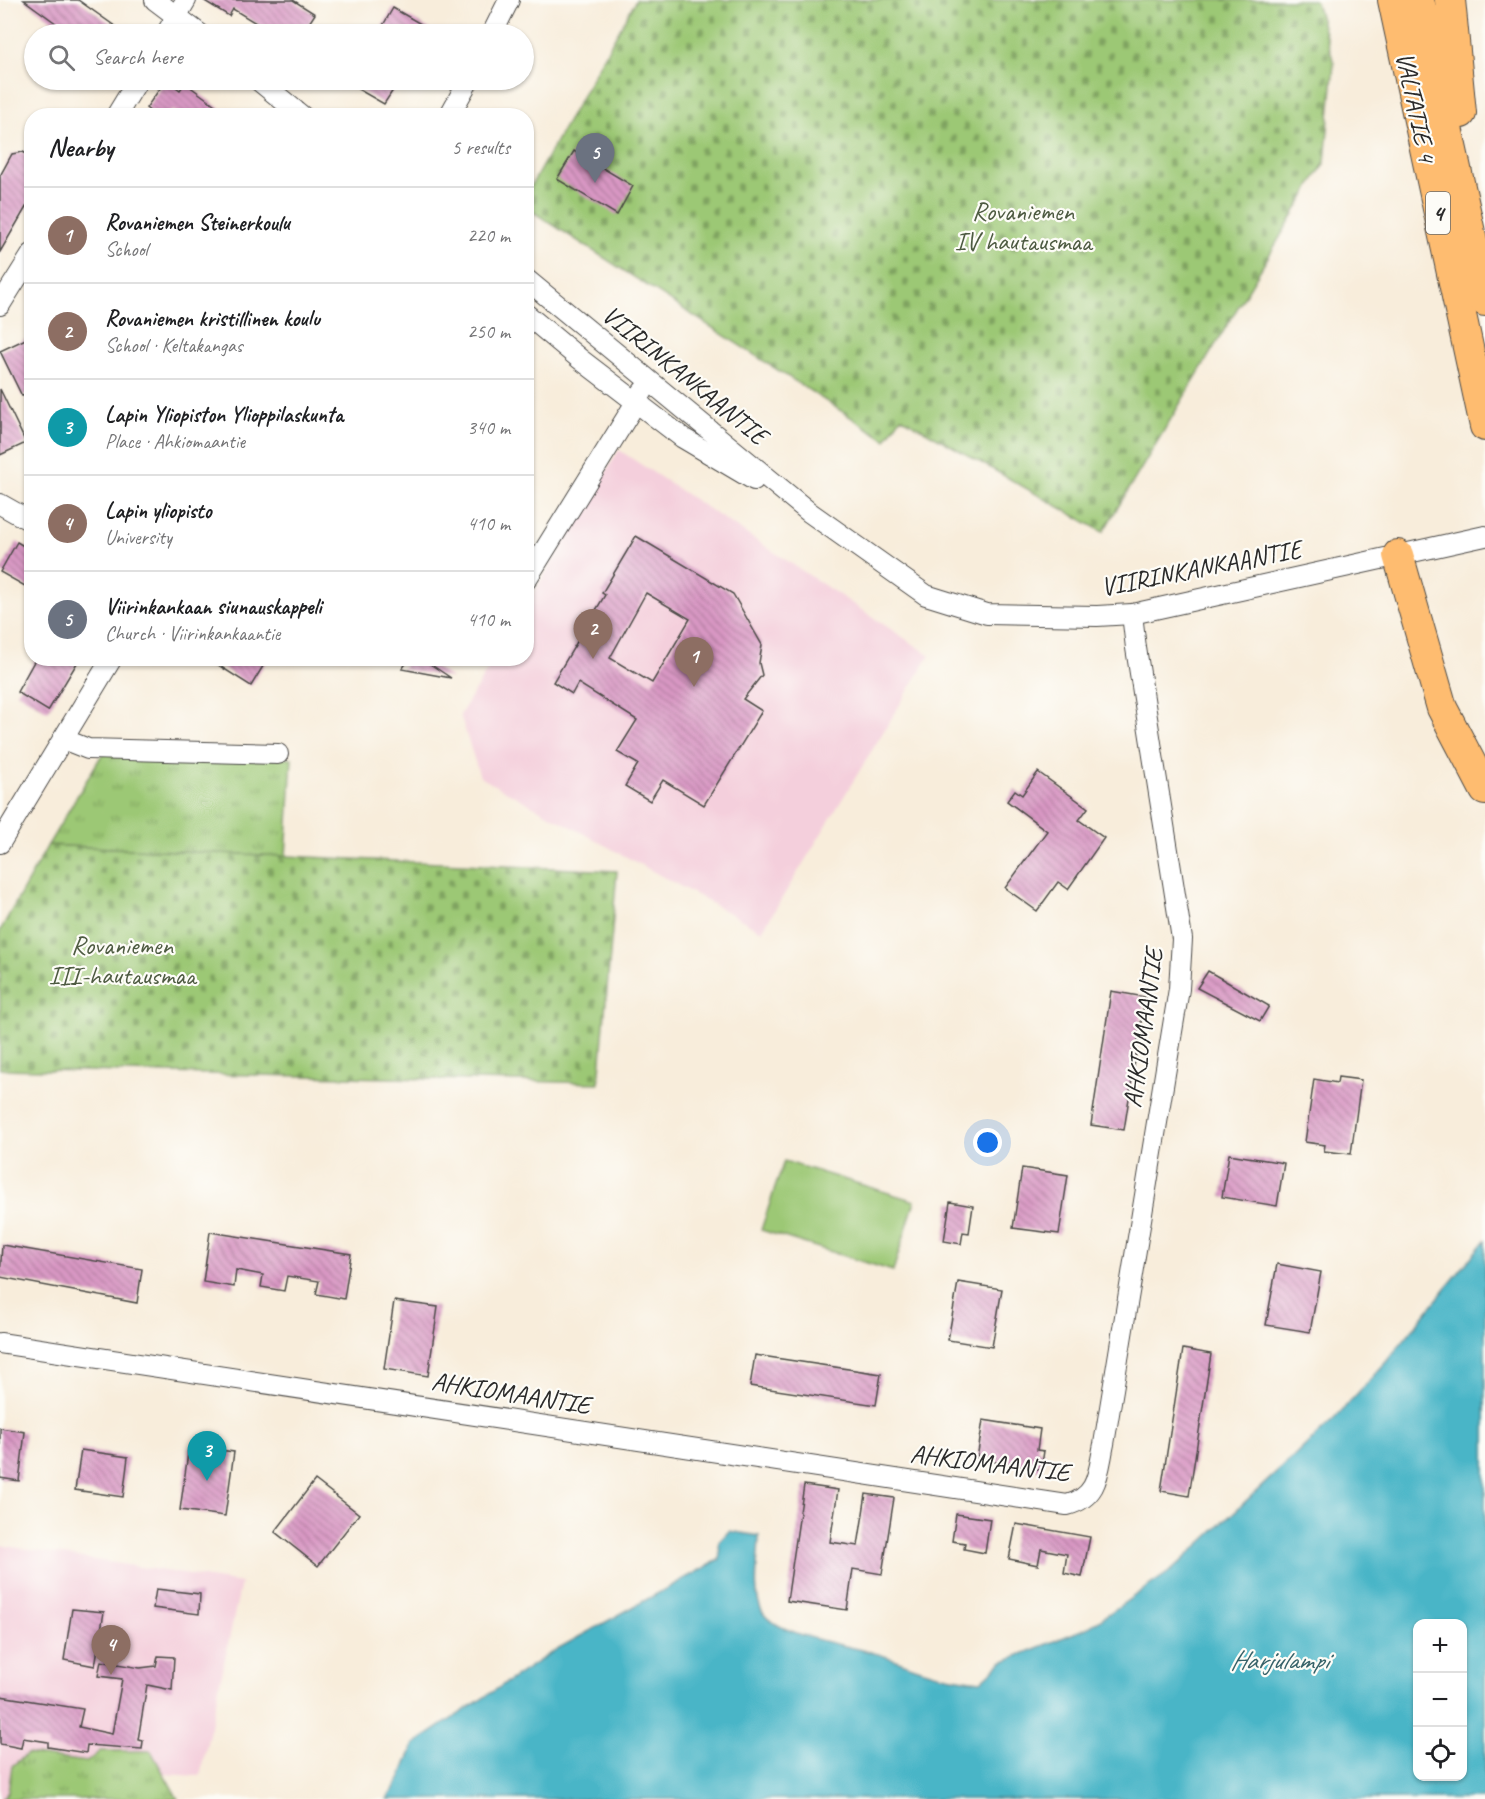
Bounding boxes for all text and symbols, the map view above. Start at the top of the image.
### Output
search box [24,24,534,90]
icon: search [45,41,78,74]
text: Search here [93,43,183,71]
street label: VALTATIE 4 [1388,49,1444,167]
text: Nearby [48,131,113,164]
pin: 5 [576,134,614,183]
text: 5 results [451,135,510,160]
road number: 4 [1426,192,1450,234]
park label: Rovaniemen IV hautausmaa [955,195,1094,258]
text: Rovaniemen Steinerkoulu [105,209,290,237]
text: 1 [63,223,72,248]
text: 220 m [467,223,510,248]
text: School [105,237,148,262]
street label: VIIRINKANKAANTIE [596,298,777,454]
text: Rovaniemen kristillinen koulu [105,305,320,333]
text: 2 [63,319,72,344]
text: 250 m [467,319,510,344]
text: School · Keltakangas [105,333,242,358]
text: Lapin Yliopiston Ylioppilaskunta [105,401,343,429]
text: 3 [63,415,72,440]
text: 340 m [467,415,510,440]
text: Place · Ahkiomaantie [105,429,245,454]
text: Lapin yliopisto [105,497,212,525]
text: 4 [63,511,72,536]
text: 410 m [467,511,510,536]
text: University [105,525,172,550]
street label: VIIRINKANKAANTIE [1098,532,1308,604]
text: Viirinkankaan siunauskappeli [105,593,322,621]
text: 5 [63,607,72,632]
text: 410 m [467,607,510,632]
pin: 2 [574,610,612,659]
text: Church · Viirinkankaantie [105,621,280,646]
pin: 1 [674,638,714,687]
park label: Rovaniemen III-hautausmaa [49,929,198,992]
street label: AHKIOMAANTIE [1116,943,1171,1110]
your location [973,1128,1002,1157]
street label: AHKIOMAANTIE [429,1364,596,1422]
pin: 3 [188,1432,226,1481]
street label: AHKIOMAANTIE [909,1437,1075,1490]
map controls [1413,1619,1467,1781]
button: + [1413,1619,1467,1673]
pin: 4 [92,1626,130,1675]
water label: Harjulampi [1230,1643,1335,1677]
button: − [1413,1673,1467,1727]
button: locate [1413,1727,1467,1781]

